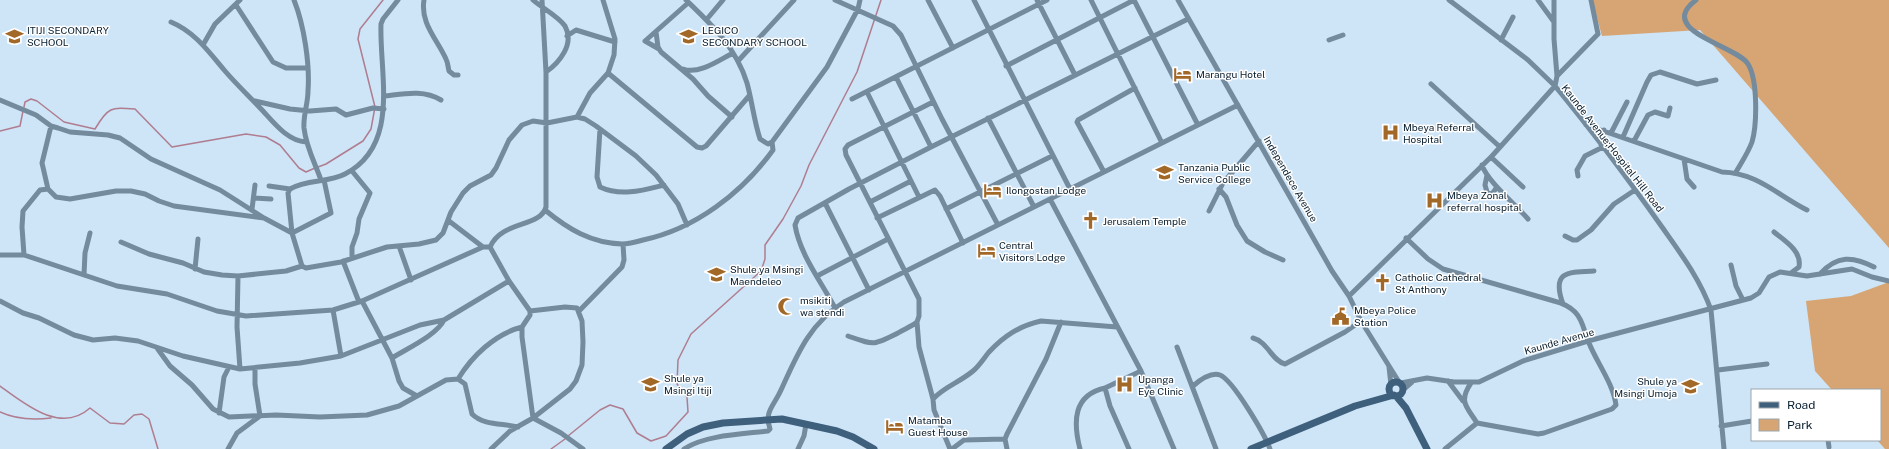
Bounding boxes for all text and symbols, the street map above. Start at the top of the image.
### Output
place label: ITIJI SECONDARY SCHOOL [27,24,109,48]
place label: LEGICO SECONDARY SCHOOL [702,24,807,48]
school or university icon: ITIJI SECONDARY SCHOOL [4,26,24,46]
school or university icon: LEGICO SECONDARY SCHOOL [679,26,699,46]
hotel icon: Marangu Hotel [1173,64,1193,84]
place label: Marangu Hotel [1196,68,1265,80]
street label: Kaunde Avenue;Hospital Hill Road [1560,82,1667,214]
place label: Mbeya Referral Hospital [1403,121,1474,145]
hospital icon: Mbeya Referral Hospital [1380,123,1400,143]
street label: Independece Avenue [1262,134,1321,224]
place label: Tanzania Public Service College [1178,161,1251,185]
school or university icon: Tanzania Public Service College [1155,163,1175,183]
hotel icon: Ilongostan Lodge [983,180,1003,200]
place label: Ilongostan Lodge [1006,184,1086,196]
place label: Mbeya Zonal referral hospital [1447,189,1522,213]
hospital icon: Mbeya Zonal referral hospital [1424,191,1444,211]
church icon: Jerusalem Temple [1080,211,1100,231]
place label: Jerusalem Temple [1103,215,1187,227]
place label: Central Visitors Lodge [999,239,1066,263]
hotel icon: Central Visitors Lodge [976,241,996,261]
place label: Shule ya Msingi Maendeleo [730,263,803,287]
school or university icon: Shule ya Msingi Maendeleo [707,265,727,285]
place label: Catholic Cathedral St Anthony [1395,271,1481,295]
church icon: Catholic Cathedral St Anthony [1372,273,1392,293]
place label: msikiti wa stendi [800,294,844,318]
mosque icon: msikiti wa stendi [777,296,797,316]
place label: Mbeya Police Station [1354,304,1416,328]
public building icon: Mbeya Police Station [1331,306,1351,326]
street label: Kaunde Avenue [1523,325,1596,357]
place label: Shule ya Msingi Itiji [664,372,712,396]
place label: Upanga Eye Clinic [1138,373,1183,397]
school or university icon: Shule ya Msingi Itiji [641,374,661,394]
hospital icon: Upanga Eye Clinic [1115,375,1135,395]
place label: Shule ya Msingi Umoja [1614,375,1677,399]
school or university icon: Shule ya Msingi Umoja [1680,377,1700,397]
legend [1751,389,1881,441]
text: Road [1787,398,1815,412]
place label: Matamba Guest House [908,414,968,438]
hotel icon: Matamba Guest House [885,416,905,436]
text: Park [1787,418,1813,432]

